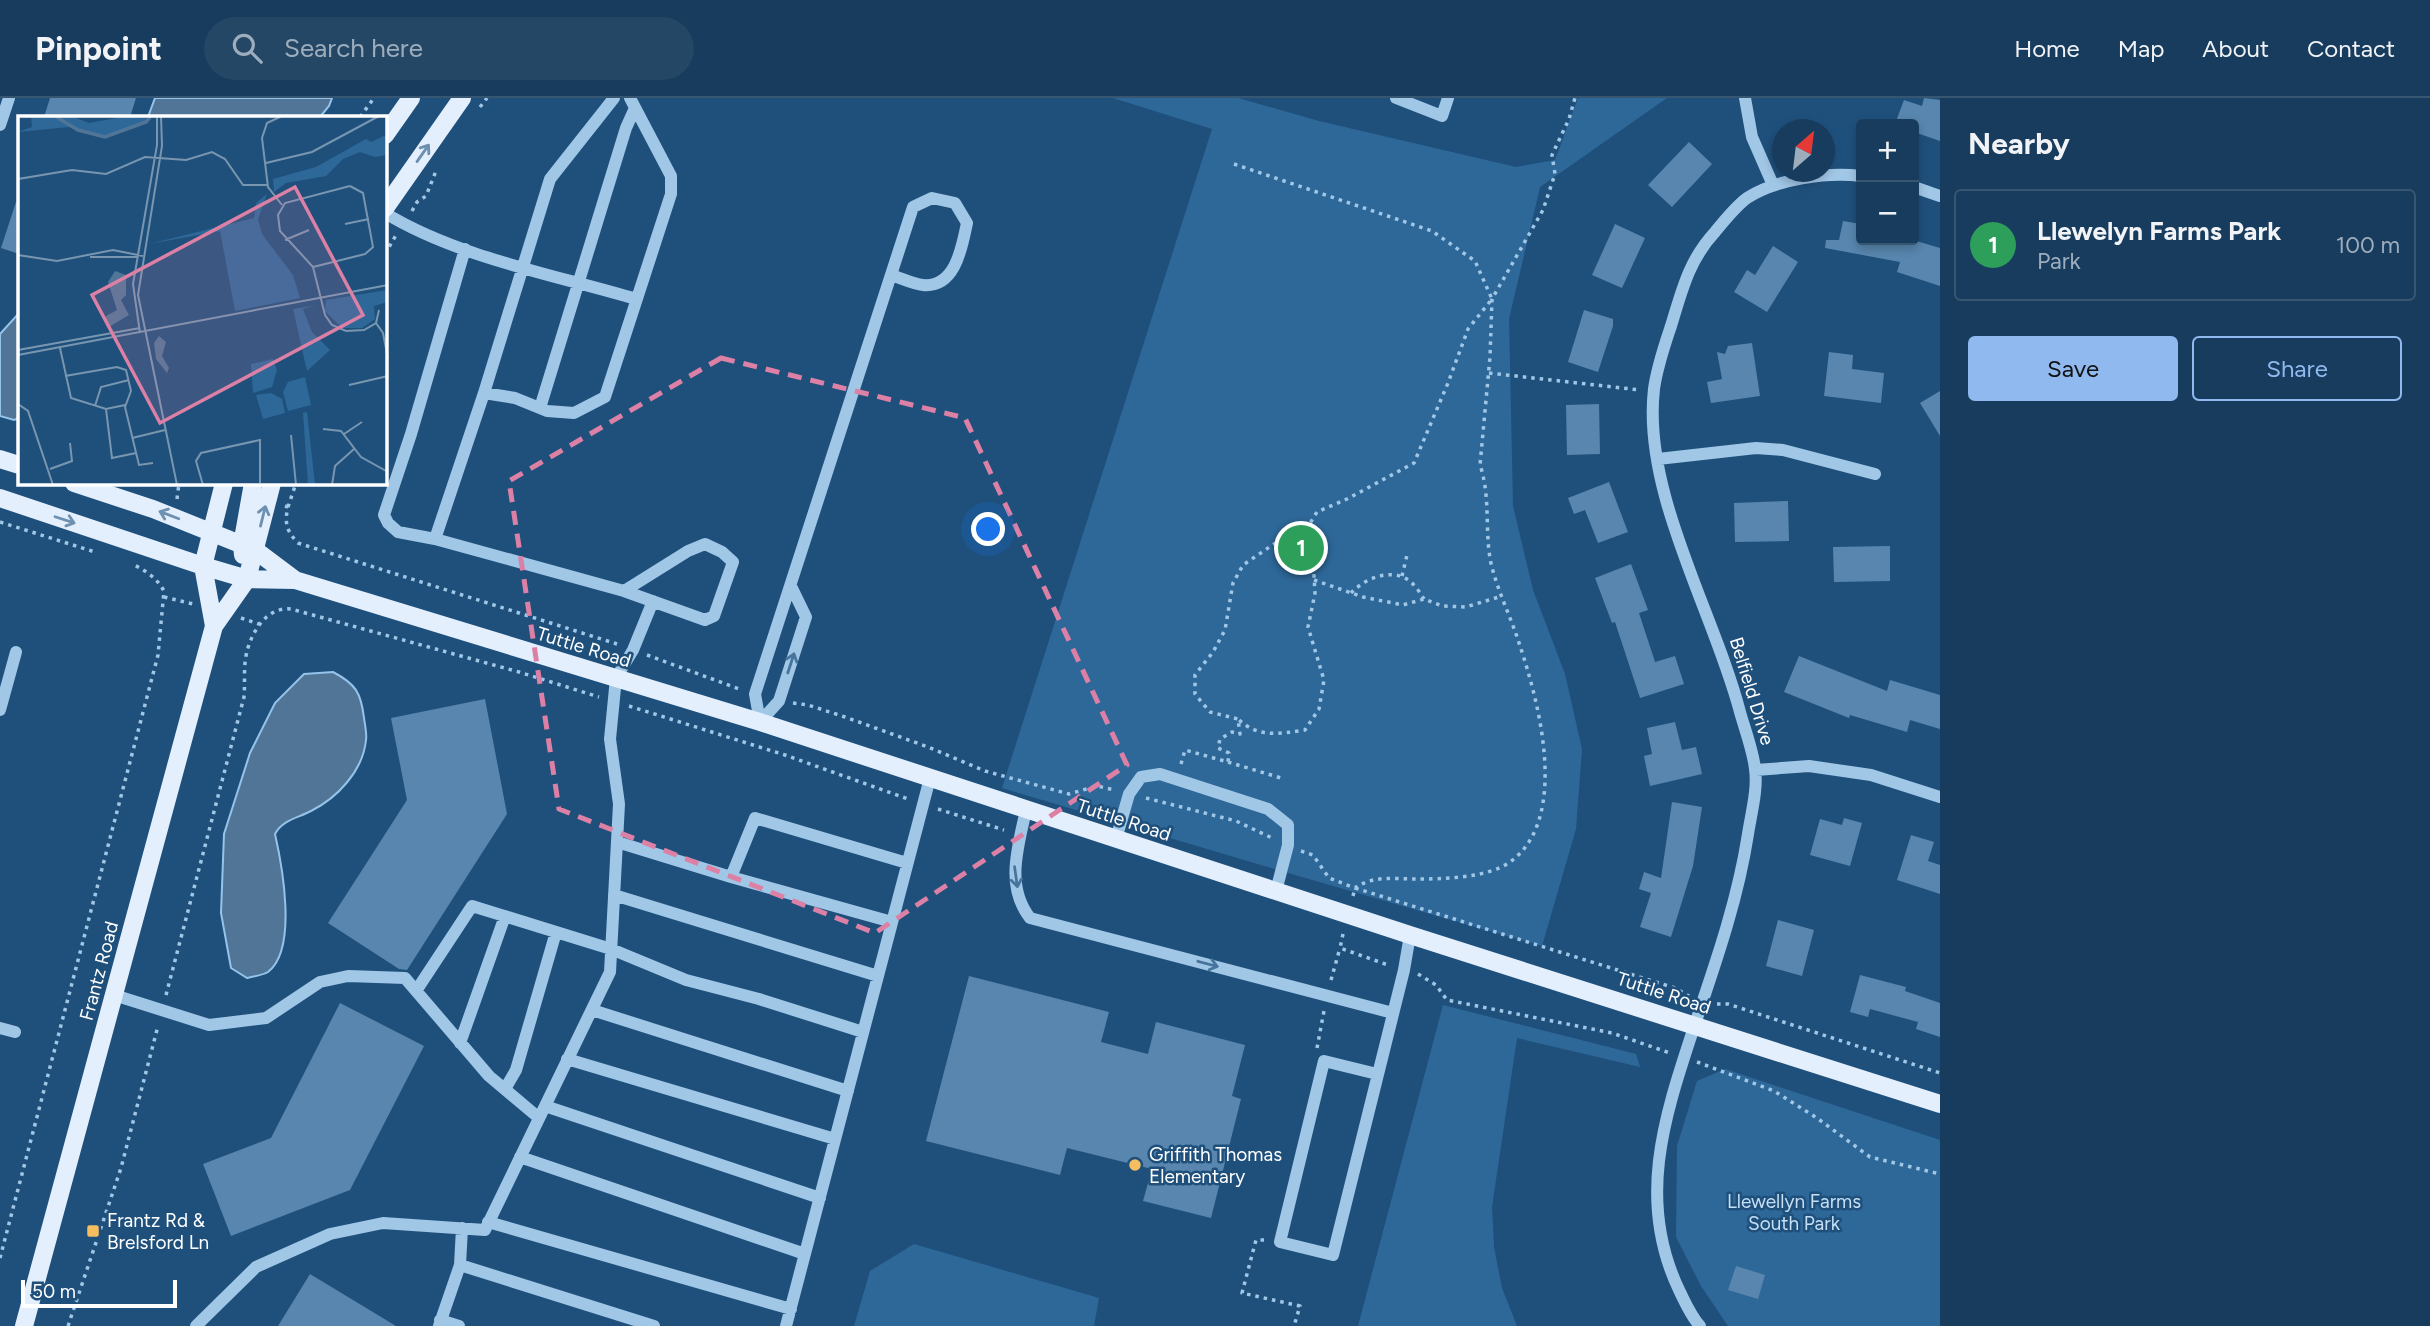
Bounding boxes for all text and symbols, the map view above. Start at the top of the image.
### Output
search box [204,17,694,80]
text: Pinpoint [35,29,162,68]
icon: search [228,29,266,67]
text: Search here [284,32,423,64]
text: Home [2014,34,2080,63]
text: Map [2118,34,2164,63]
text: About [2202,34,2269,63]
text: Contact [2307,34,2395,63]
inset map [18,116,387,485]
north arrow [1772,119,1835,182]
map controls [1856,119,1919,245]
button: + [1856,119,1919,182]
text: Nearby [1968,125,2070,162]
one-way arrow [416,144,430,163]
button: − [1856,182,1919,245]
text: Llewelyn Farms Park [2037,215,2281,247]
text: 1 [1988,231,1998,259]
text: 100 m [2336,231,2400,259]
text: Park [2037,247,2081,275]
button: Save [1968,336,2178,401]
button: Share [2192,336,2402,401]
one-way arrow [257,506,270,528]
one-way arrow [158,508,180,521]
your location [971,512,1005,546]
one-way arrow [54,514,76,527]
pin: 1 [1278,522,1324,574]
street label: Tuttle Road [534,622,634,672]
street label: Belfield Drive [1725,634,1779,748]
one-way arrow [786,653,799,675]
street label: Tuttle Road [1074,794,1174,846]
one-way arrow [1010,865,1023,888]
street label: Frantz Road [75,919,123,1023]
one-way arrow [1196,958,1218,971]
street label: Tuttle Road [1614,967,1714,1019]
place label: Griffith Thomas Elementary [1149,1143,1282,1188]
marker: Griffith Thomas Elementary [1127,1157,1143,1173]
park label: Llewellyn Farms South Park [1727,1190,1861,1235]
place label: Frantz Rd & Brelsford Ln [107,1209,209,1254]
marker: Frantz Rd & Brelsford Ln [85,1223,101,1239]
scale bar [21,1277,177,1309]
text: 50 m [32,1280,76,1303]

